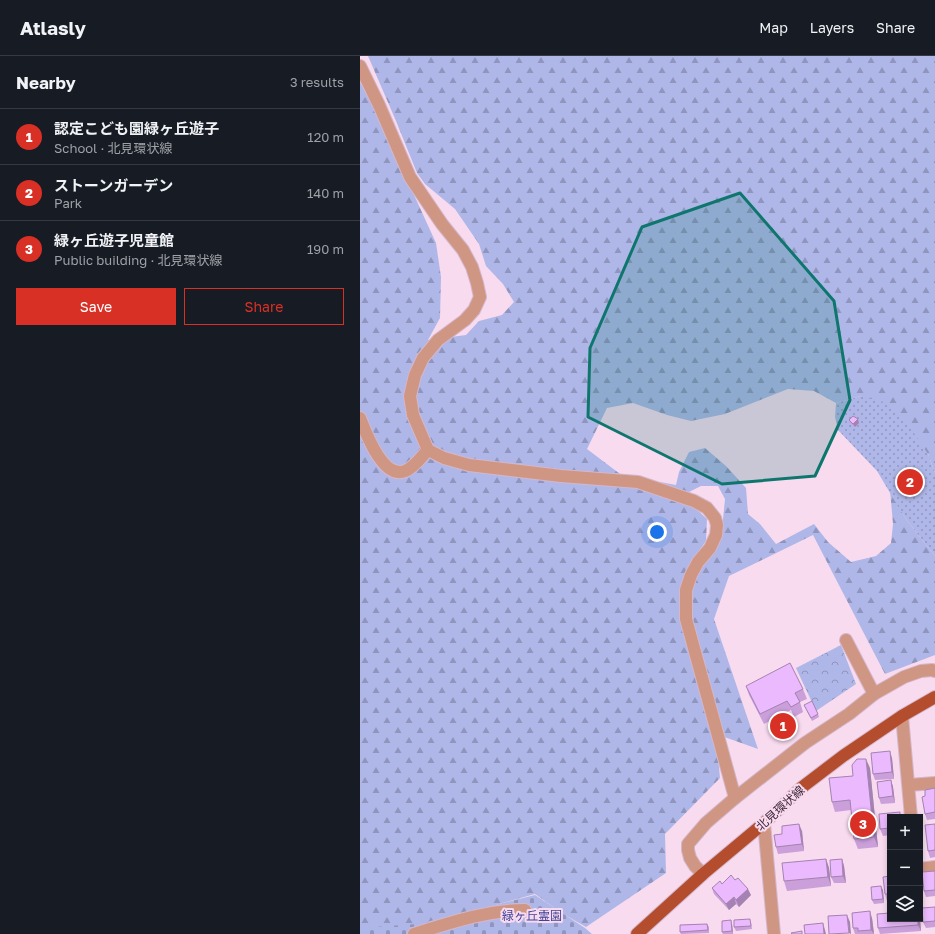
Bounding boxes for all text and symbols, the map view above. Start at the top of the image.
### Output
text: Atlasly [20,16,86,39]
text: Map [759,19,788,36]
text: Layers [810,19,854,36]
text: Share [876,19,915,36]
text: Nearby [16,72,76,93]
text: 3 results [290,74,344,90]
text: 認定こども園緑ヶ丘遊子 [54,119,219,137]
text: 1 [26,129,32,145]
text: 120 m [307,129,344,145]
text: School · 北見環状線 [54,140,173,156]
text: ストーンガーデン [54,176,173,194]
text: 2 [25,185,33,201]
text: 140 m [307,185,344,201]
text: Park [54,195,82,211]
text: 緑ヶ丘遊子児童館 [54,231,174,249]
text: 3 [25,241,33,257]
text: 190 m [307,241,344,257]
text: Public building · 北見環状線 [54,252,223,268]
button: Save [16,288,176,325]
button: Share [184,288,344,325]
pin: 2 [897,467,923,497]
your location [647,522,667,542]
pin: 1 [770,711,796,741]
street label: 北見環状線 [753,782,807,834]
pin: 3 [850,809,876,839]
map controls [887,814,923,922]
button: + [887,814,923,850]
button: − [887,850,923,886]
button: layers [887,886,923,922]
park label: 緑ヶ丘霊園 [502,908,562,923]

